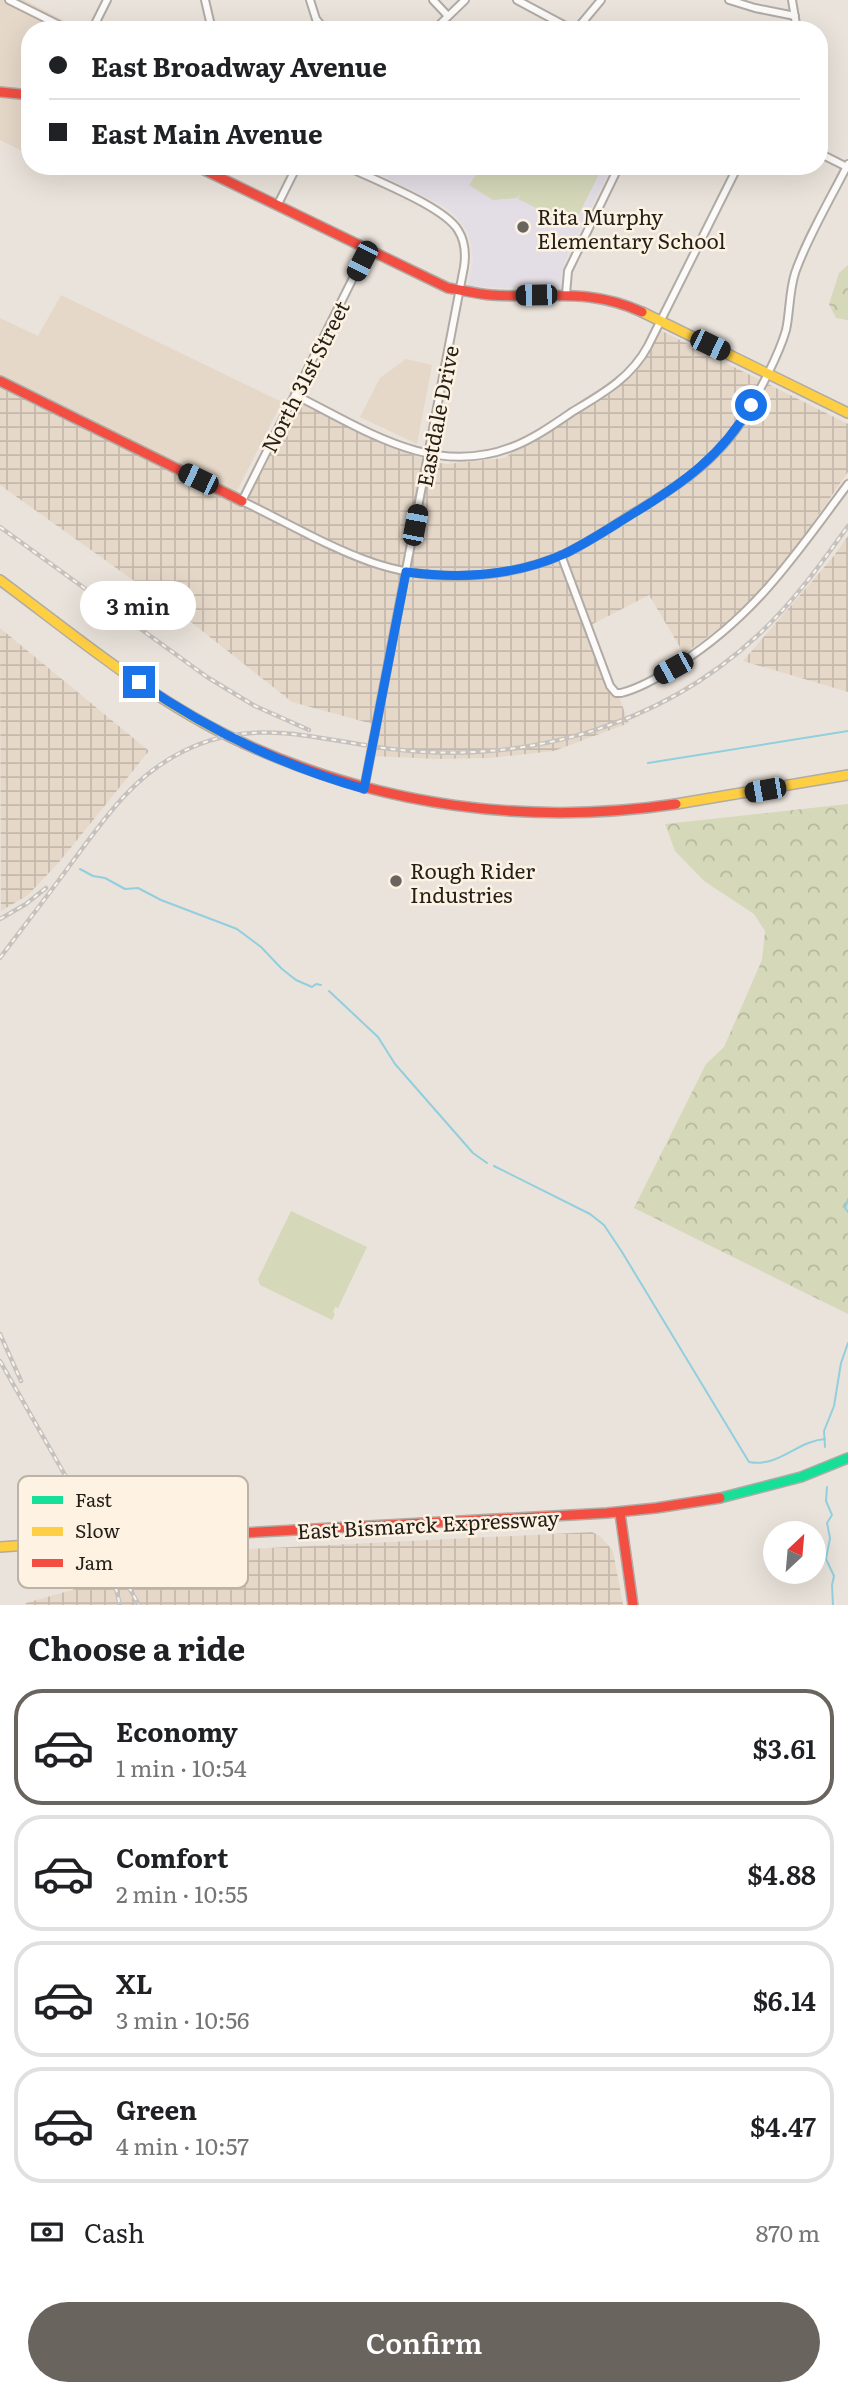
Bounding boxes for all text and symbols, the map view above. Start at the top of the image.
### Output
text: East Broadway Avenue [91,46,387,85]
text: East Main Avenue [91,113,323,152]
place label: Rita Murphy Elementary School [537,200,726,255]
marker: Rita Murphy Elementary School [515,219,531,235]
car [344,238,381,284]
car [515,284,558,306]
street label: North 31st Street [252,294,356,457]
car [687,326,734,364]
street label: Eastdale Drive [407,343,465,489]
route start [735,389,767,421]
car [175,460,222,498]
car [401,502,430,548]
callout: 3 min [81,580,197,630]
text: 3 min [106,588,170,622]
car [650,649,697,687]
route end [123,666,155,698]
car [743,776,788,804]
place label: Rough Rider Industries [410,854,535,909]
marker: Rough Rider Industries [388,873,404,889]
legend [18,1476,248,1588]
text: Fast [75,1485,112,1513]
street label: East Bismarck Expressway [296,1501,561,1545]
text: Slow [75,1516,120,1544]
north arrow [763,1521,826,1584]
map controls [763,1521,826,1584]
text: Jam [75,1548,113,1576]
text: Choose a ride [28,1623,245,1671]
text: Economy [116,1711,238,1750]
icon: car [32,1716,95,1779]
text: $3.61 [753,1728,816,1767]
text: 1 min · 10:54 [116,1750,247,1784]
text: Comfort [116,1837,228,1876]
icon: car [32,1842,95,1905]
text: $4.88 [747,1854,816,1893]
text: 2 min · 10:55 [116,1876,248,1910]
text: XL [116,1963,153,2002]
icon: car [32,1968,95,2031]
text: $6.14 [753,1980,816,2019]
text: 3 min · 10:56 [116,2002,249,2036]
text: Green [116,2089,197,2128]
icon: car [32,2094,95,2157]
text: $4.47 [750,2106,816,2145]
text: 4 min · 10:57 [116,2128,249,2162]
text: Cash [84,2212,145,2251]
icon: cash [28,2213,66,2251]
text: 870 m [756,2215,820,2249]
button: Confirm [28,2302,820,2382]

